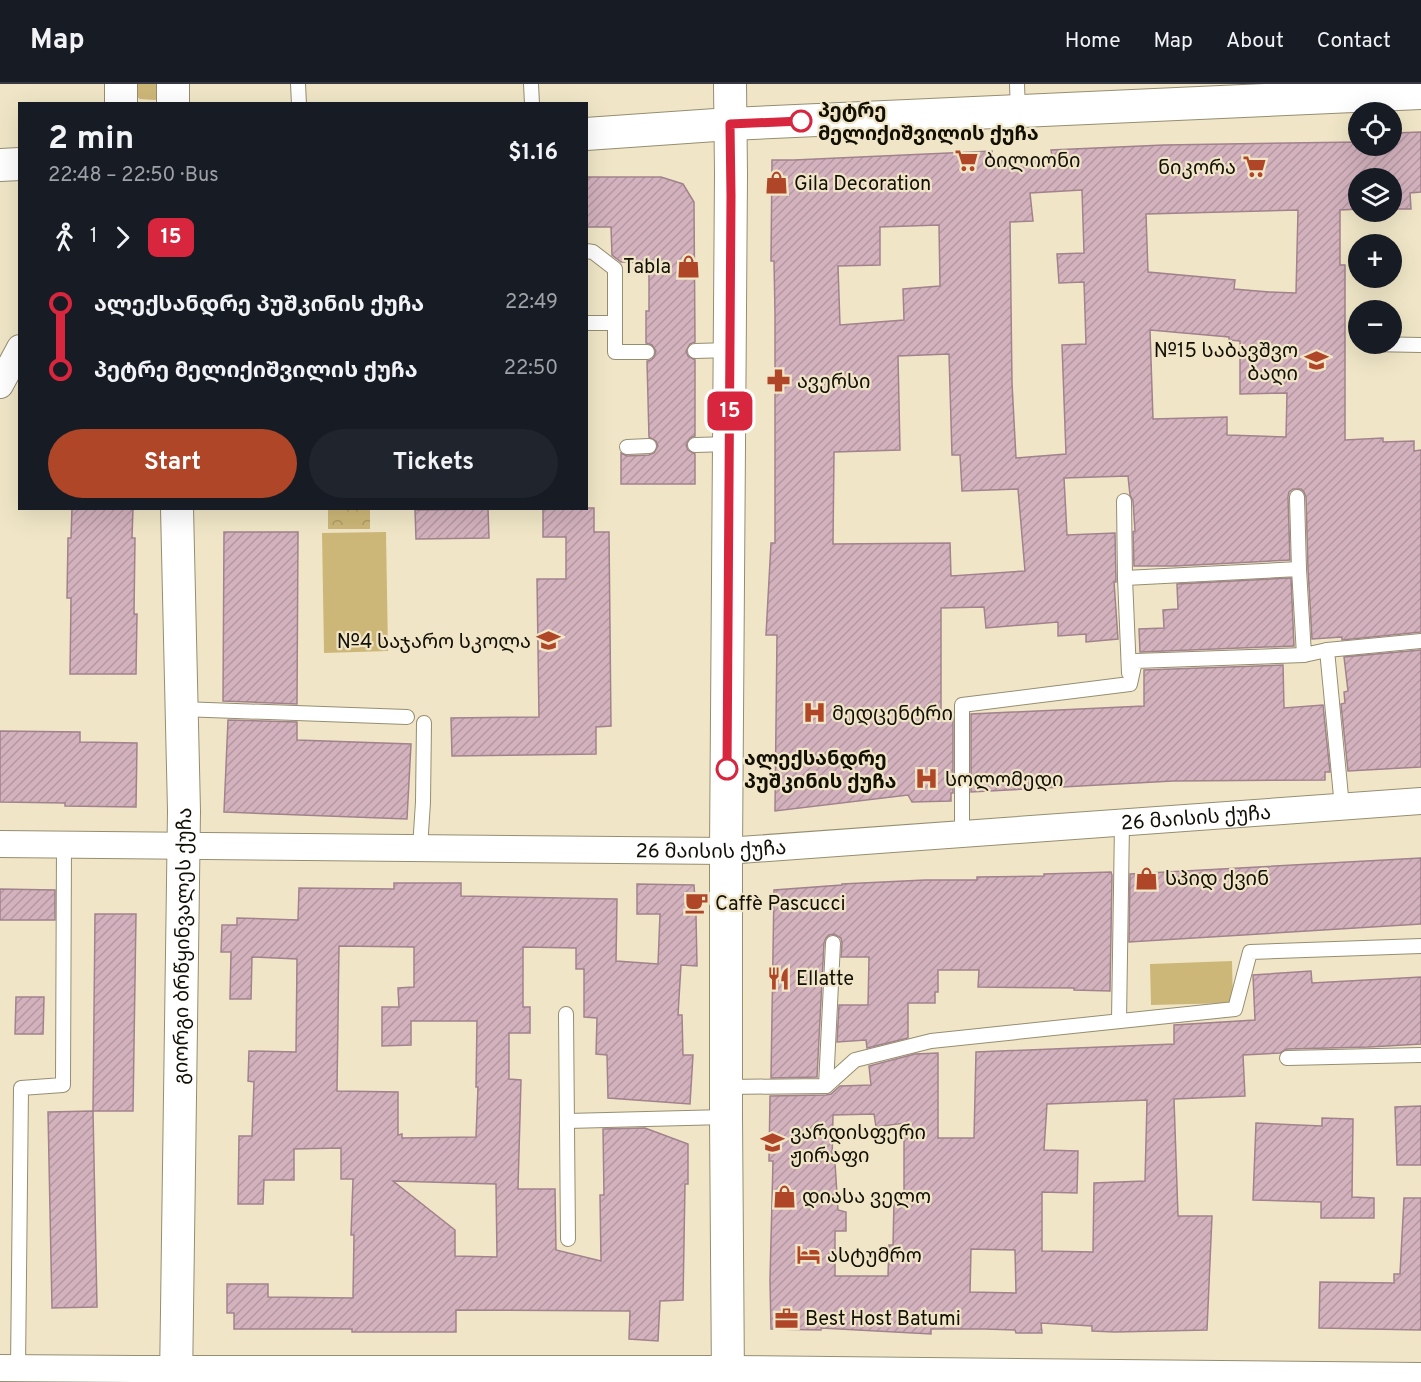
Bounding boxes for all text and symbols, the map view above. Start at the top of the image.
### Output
text: Map [30,23,85,59]
text: Home [1065,28,1121,55]
text: Map [1154,28,1193,55]
text: About [1226,28,1284,55]
text: Contact [1317,28,1391,55]
place label: პეტრე მელიქიშვილის ქუჩა [818,99,1039,148]
map controls [1348,102,1402,354]
button: locate [1348,102,1402,156]
marker: პეტრე მელიქიშვილის ქუჩა [790,110,812,132]
text: 2 min [48,119,134,161]
text: $1.16 [508,140,558,167]
supermarket icon: ბილიონი [953,147,979,173]
place label: ბილიონი [984,149,1081,175]
supermarket icon: ნიკორა [1241,154,1267,180]
place label: ნიკორა [1158,156,1236,182]
text: 22:48 – 22:50 · Bus [48,163,219,189]
button: layers [1348,168,1402,222]
shop icon: Gila Decoration [763,170,789,196]
place label: Gila Decoration [794,172,931,198]
icon: walk [48,221,81,254]
icon: forward [106,221,139,254]
text: 1 [90,224,97,250]
text: 15 [160,224,182,251]
button: + [1348,234,1402,288]
shop icon: Tabla [676,253,702,279]
place label: Tabla [623,255,671,281]
text: 22:49 [505,290,558,316]
text: ალექსანდრე პუშკინის ქუჩა [94,292,424,319]
button: − [1348,300,1402,354]
place label: №15 საბავშვო ბაღი [1154,339,1298,388]
school or university icon: №15 საბავშვო ბაღი [1303,348,1329,374]
text: 22:50 [504,356,558,382]
text: პეტრე მელიქიშვილის ქუჩა [94,358,418,385]
pharmacy icon: ავერსი [766,368,792,394]
place label: ავერსი [797,370,871,396]
line badge: 15 [703,392,757,430]
text: 15 [719,398,741,425]
button: Start [48,429,297,498]
button: Tickets [309,429,558,498]
school or university icon: №4 საჯარო სკოლა [536,628,562,654]
place label: №4 საჯარო სკოლა [337,630,531,656]
hospital icon: მედცენტრი [801,700,827,726]
place label: მედცენტრი [832,702,953,728]
place label: ალექსანდრე პუშკინის ქუჩა [744,747,896,796]
marker: ალექსანდრე პუშკინის ქუჩა [716,758,738,780]
hospital icon: სოლომედი [914,766,940,792]
place label: სოლომედი [945,768,1064,794]
street label: 26 მაისის ქუჩა [1120,801,1272,838]
street label: გიორგი ბრწყინვალეს ქუჩა [169,807,199,1085]
street label: 26 მაისის ქუჩა [636,836,787,866]
shop icon: სპიდ ქვინ [1134,865,1160,891]
place label: სპიდ ქვინ [1165,867,1269,893]
cafe icon: Caffè Pascucci [684,890,710,916]
place label: Caffè Pascucci [715,892,846,918]
restaurant icon: Ellatte [765,965,791,991]
place label: Ellatte [796,967,854,993]
place label: ვარდისფერი ჟირაფი [790,1121,926,1170]
school or university icon: ვარდისფერი ჟირაფი [759,1130,785,1156]
shop icon: დიასა ველო [771,1183,797,1209]
place label: დიასა ველო [802,1185,931,1211]
hotel icon: ასტუმრო [796,1242,822,1268]
place label: ასტუმრო [827,1244,922,1270]
office icon: Best Host Batumi [774,1305,800,1331]
place label: Best Host Batumi [805,1307,961,1333]

